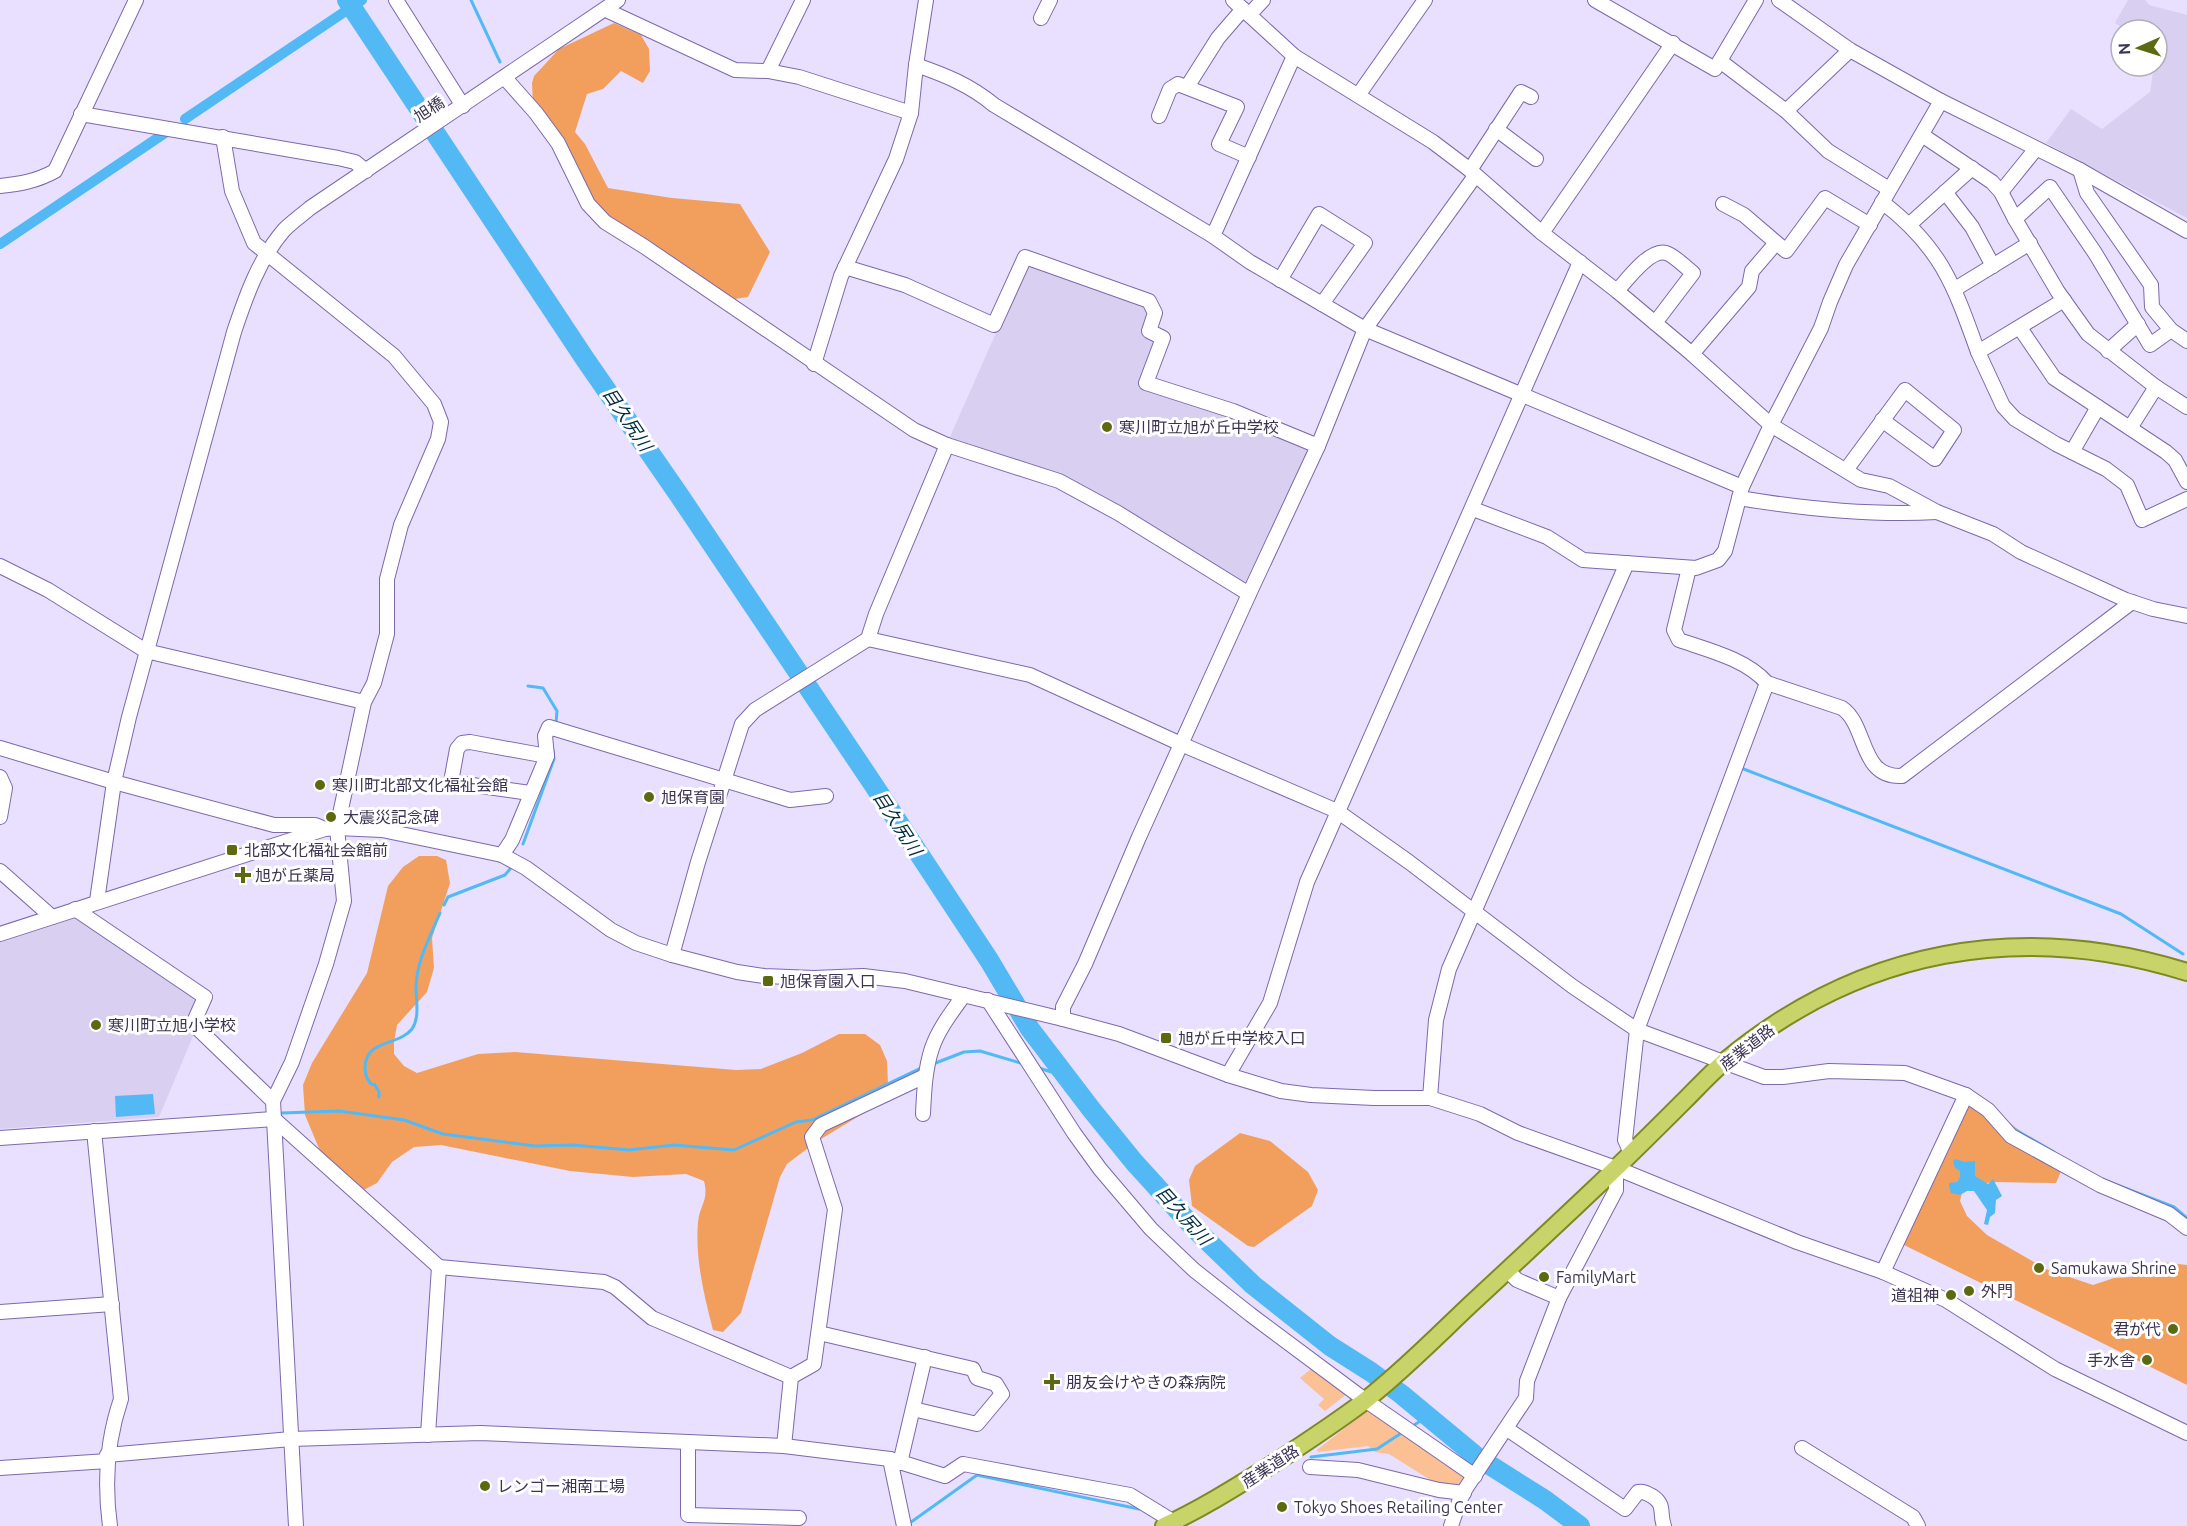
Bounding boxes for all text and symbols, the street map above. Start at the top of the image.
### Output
north arrow [2109,18,2169,78]
text: N [2115,42,2133,55]
street label: 旭橋 [411,93,447,125]
water label: 目久尻川 [600,384,658,456]
place label: 寒川町立旭が丘中学校 [1119,418,1279,436]
marker: 寒川町立旭が丘中学校 [1100,420,1114,434]
place label: 寒川町北部文化福祉会館 [332,776,508,794]
marker: 寒川町北部文化福祉会館 [313,778,327,792]
water label: 目久尻川 [870,787,927,860]
place label: 旭保育園 [661,788,725,806]
marker: 旭保育園 [642,790,656,804]
place label: 大震災記念碑 [343,808,439,826]
marker: 大震災記念碑 [324,810,338,824]
place label: 北部文化福祉会館前 [244,841,388,859]
marker: 北部文化福祉会館前 [225,843,239,857]
place label: 旭が丘薬局 [255,866,335,884]
marker: 旭が丘薬局 [236,868,250,882]
place label: 旭保育園入口 [780,972,876,990]
marker: 旭保育園入口 [761,974,775,988]
place label: 寒川町立旭小学校 [108,1016,236,1034]
marker: 寒川町立旭小学校 [89,1018,103,1032]
street label: 産業道路 [1716,1020,1778,1074]
place label: 旭が丘中学校入口 [1178,1029,1306,1047]
marker: 旭が丘中学校入口 [1159,1031,1173,1045]
water label: 目久尻川 [1152,1182,1217,1250]
place label: Samukawa Shrine [2051,1259,2177,1277]
marker: Samukawa Shrine [2032,1261,2046,1275]
place label: FamilyMart [1556,1268,1637,1286]
marker: FamilyMart [1537,1270,1551,1284]
place label: 外門 [1981,1282,2013,1300]
marker: 外門 [1962,1284,1976,1298]
place label: 道祖神 [1891,1286,1939,1304]
marker: 道祖神 [1944,1288,1958,1302]
place label: 君が代 [2113,1320,2161,1338]
marker: 君が代 [2166,1322,2180,1336]
place label: 手水舎 [2087,1351,2135,1369]
marker: 手水舎 [2140,1353,2154,1367]
marker: 朋友会けやきの森病院 [1043,1373,1061,1391]
place label: 朋友会けやきの森病院 [1066,1373,1226,1391]
street label: 産業道路 [1238,1441,1302,1491]
place label: レンゴー湘南工場 [497,1477,625,1495]
marker: レンゴー湘南工場 [478,1479,492,1493]
place label: Tokyo Shoes Retailing Center [1294,1498,1503,1516]
marker: Tokyo Shoes Retailing Center [1275,1500,1289,1514]

